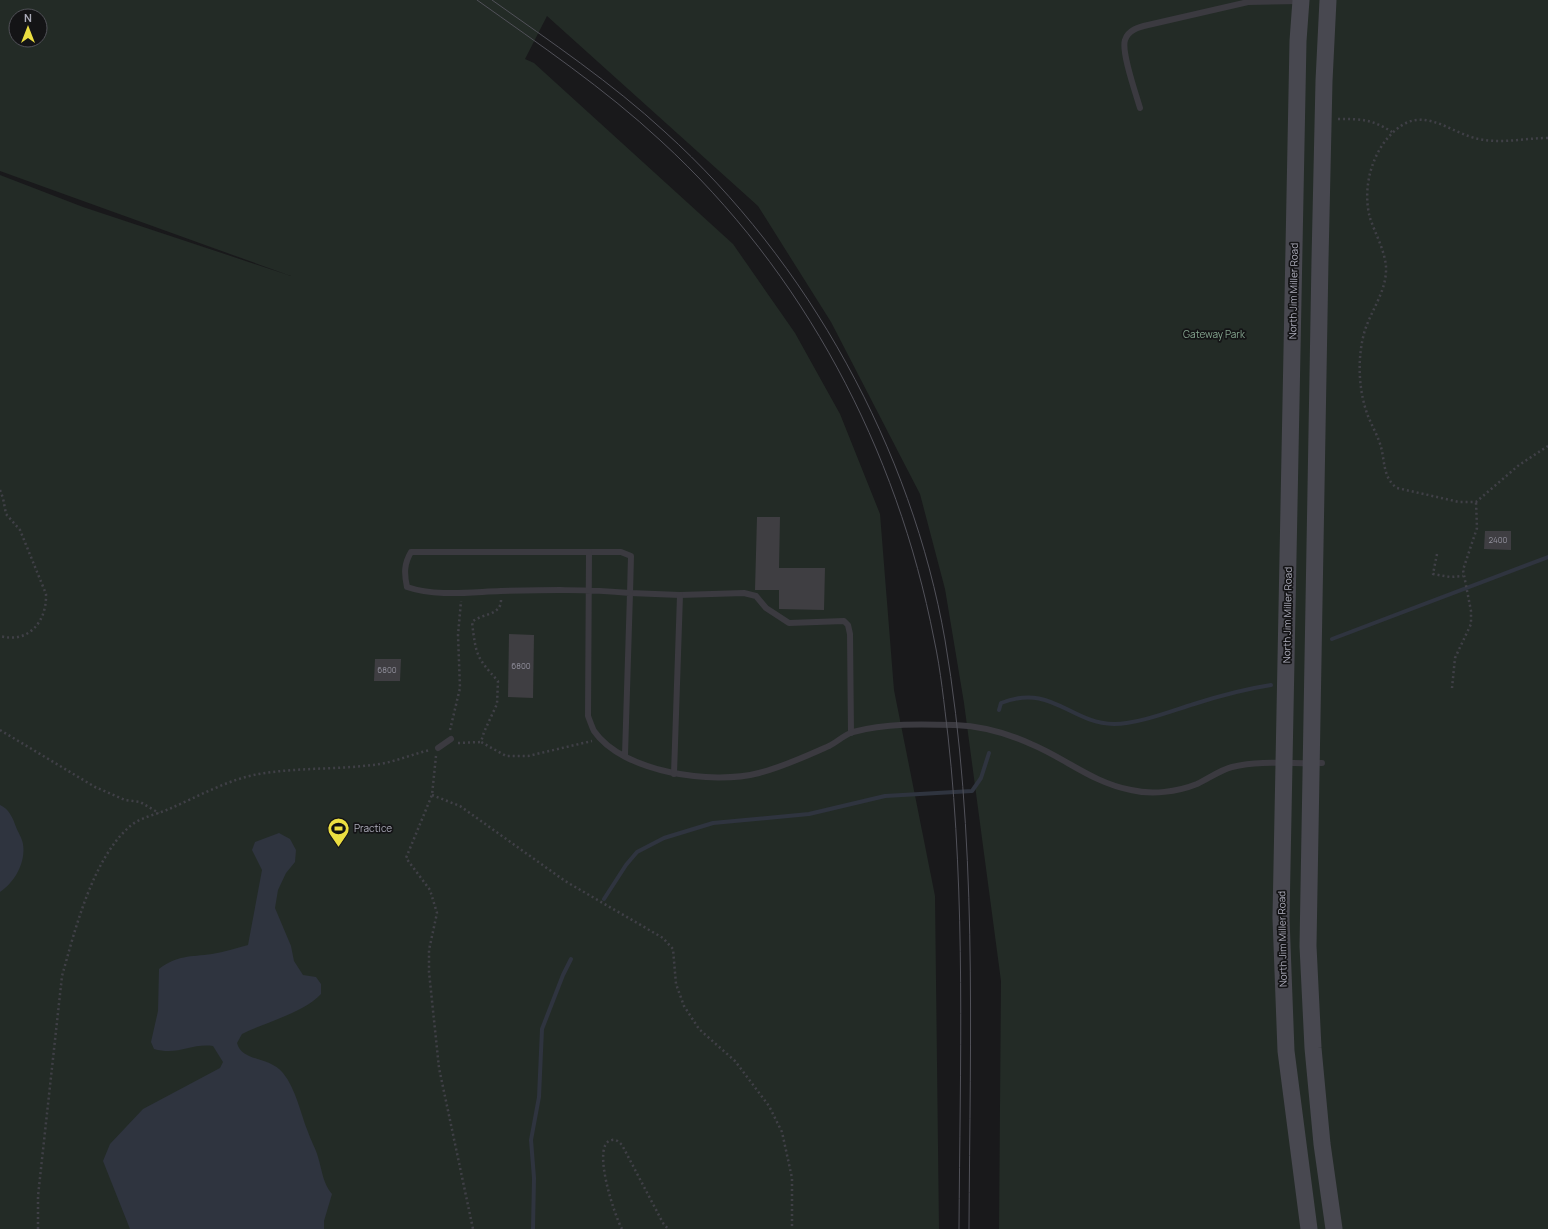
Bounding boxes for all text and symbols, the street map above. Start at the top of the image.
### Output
north arrow [8,8,48,48]
text: N [24,10,32,25]
street label: North Jim Miller Road [1285,243,1301,339]
park label: Gateway Park [1183,327,1246,341]
house number: 2400 [1489,534,1508,545]
street label: North Jim Miller Road [1279,567,1295,663]
house number: 6800 [511,660,531,671]
house number: 6800 [377,664,397,675]
sports icon: Practice [325,815,351,848]
place label: Practice [354,821,392,835]
street label: North Jim Miller Road [1274,891,1290,987]

